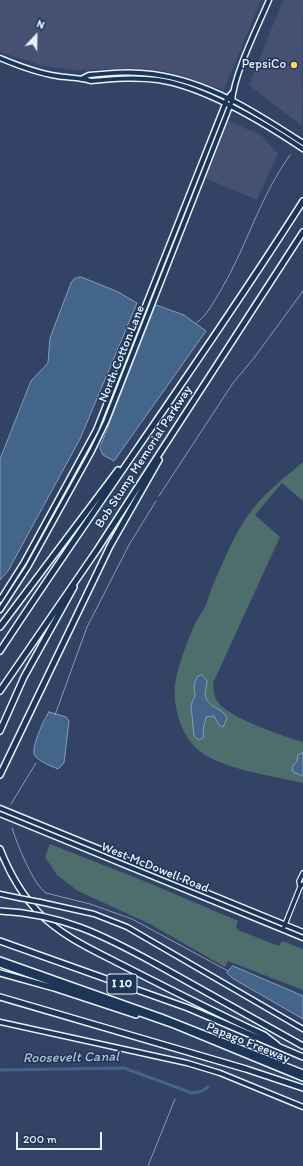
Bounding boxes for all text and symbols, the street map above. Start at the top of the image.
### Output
north arrow [16,16,56,56]
text: N [35,17,47,32]
place label: PepsiCo [242,57,286,73]
marker: PepsiCo [289,60,299,70]
street label: North Cotton Lane [95,303,149,405]
street label: Bob Stump Memorial Parkway [92,383,196,531]
street label: West McDowell Road [99,839,211,897]
road number: I 10 [107,974,137,994]
street label: Papago Freeway [204,1019,292,1067]
water label: Roosevelt Canal [23,1049,119,1067]
scale bar [18,1124,104,1150]
text: 200 m [23,1132,57,1146]

